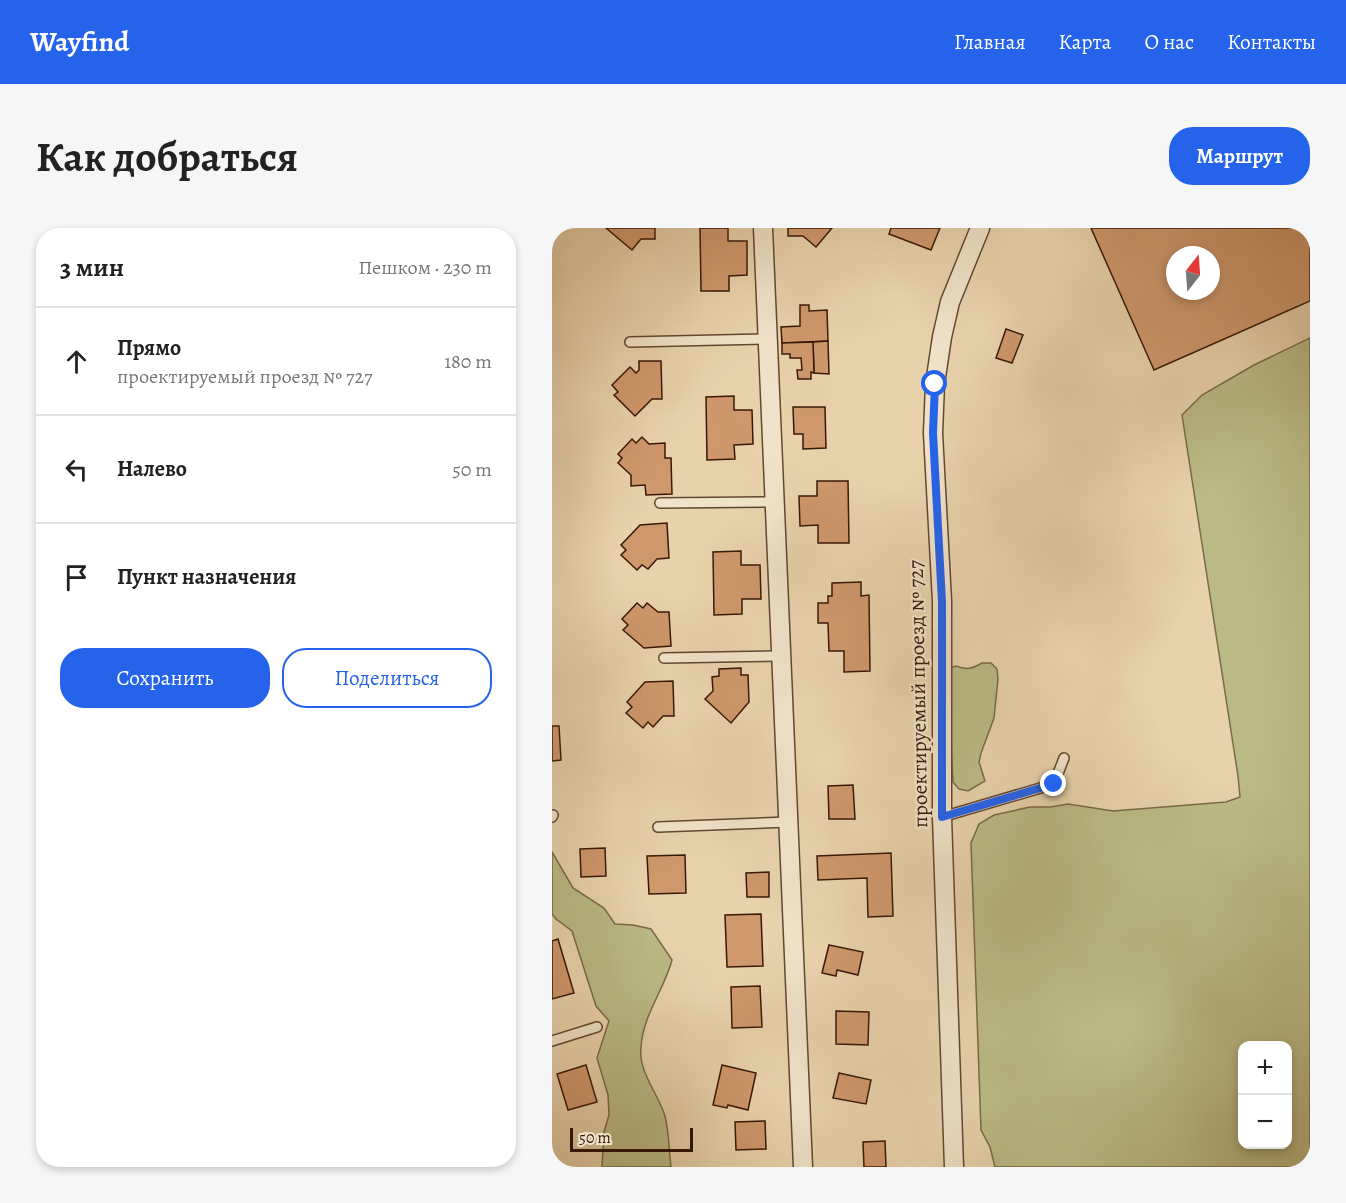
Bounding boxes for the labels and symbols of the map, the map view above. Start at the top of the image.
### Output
north arrow [1166,246,1220,300]
route start [921,370,947,396]
street label: проектируемый проезд № 727 [902,560,934,828]
route end [1040,770,1066,796]
scale bar [570,1125,693,1152]

